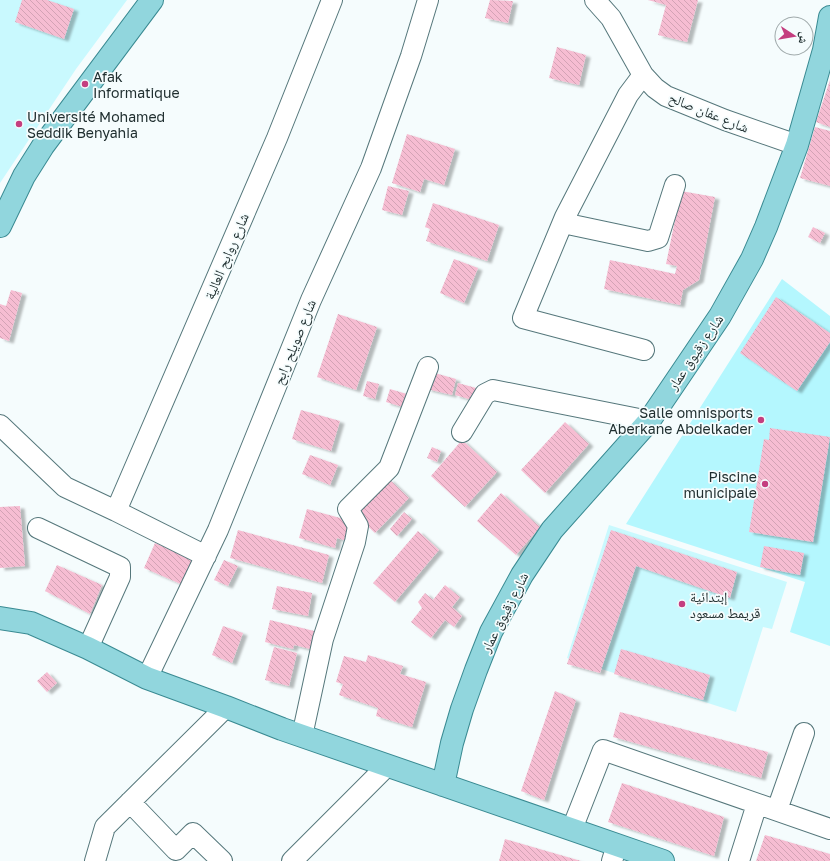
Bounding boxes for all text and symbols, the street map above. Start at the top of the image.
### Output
north arrow [774,16,814,56]
text: ش [795,31,812,46]
place label: Afak Informatique [93,68,180,101]
marker: Afak Informatique [80,79,90,89]
street label: شارع عفان صالح [666,88,751,138]
place label: Université Mohamed Seddik Benyahia [27,108,165,141]
marker: Université Mohamed Seddik Benyahia [14,119,24,129]
street label: شارع روابح العالية [200,210,254,302]
street label: شارع صويلح رابح [269,297,321,388]
street label: شارع زقيوق عمار [663,311,728,395]
place label: Salle omnisports Aberkane Abdelkader [608,404,754,437]
marker: Salle omnisports Aberkane Abdelkader [756,415,766,425]
place label: Piscine municipale [683,468,757,501]
marker: Piscine municipale [760,479,770,489]
street label: شارع زقيوق عمار [476,569,533,657]
place label: إبتدائية قريمط مسعود [690,588,760,622]
marker: إبتدائية قريمط مسعود [677,599,687,609]

